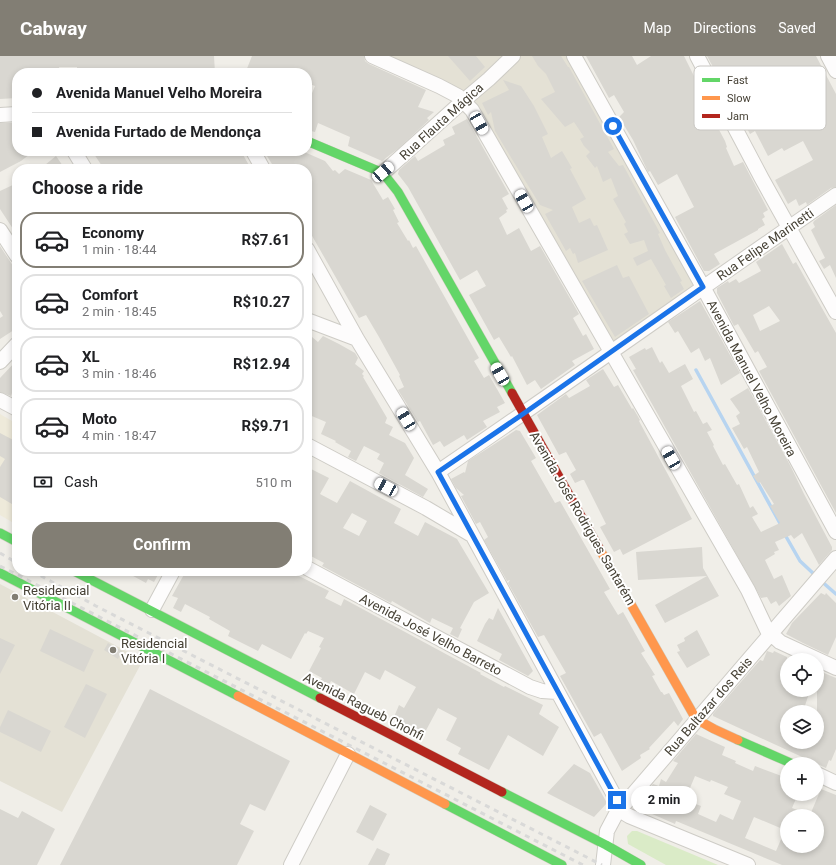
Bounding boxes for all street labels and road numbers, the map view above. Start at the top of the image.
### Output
street label: Rua Flauta Mágica [396,80,486,163]
street label: Rua Felipe Marinetti [714,205,817,284]
street label: Avenida Manuel Velho Moreira [704,297,799,459]
street label: Avenida José Rodrigues Santarém [527,429,639,608]
street label: Avenida José Velho Barreto [357,591,504,678]
street label: Rua Baltazar dos Reis [661,654,755,759]
street label: Avenida Ragueb Chohfi [301,669,427,743]

